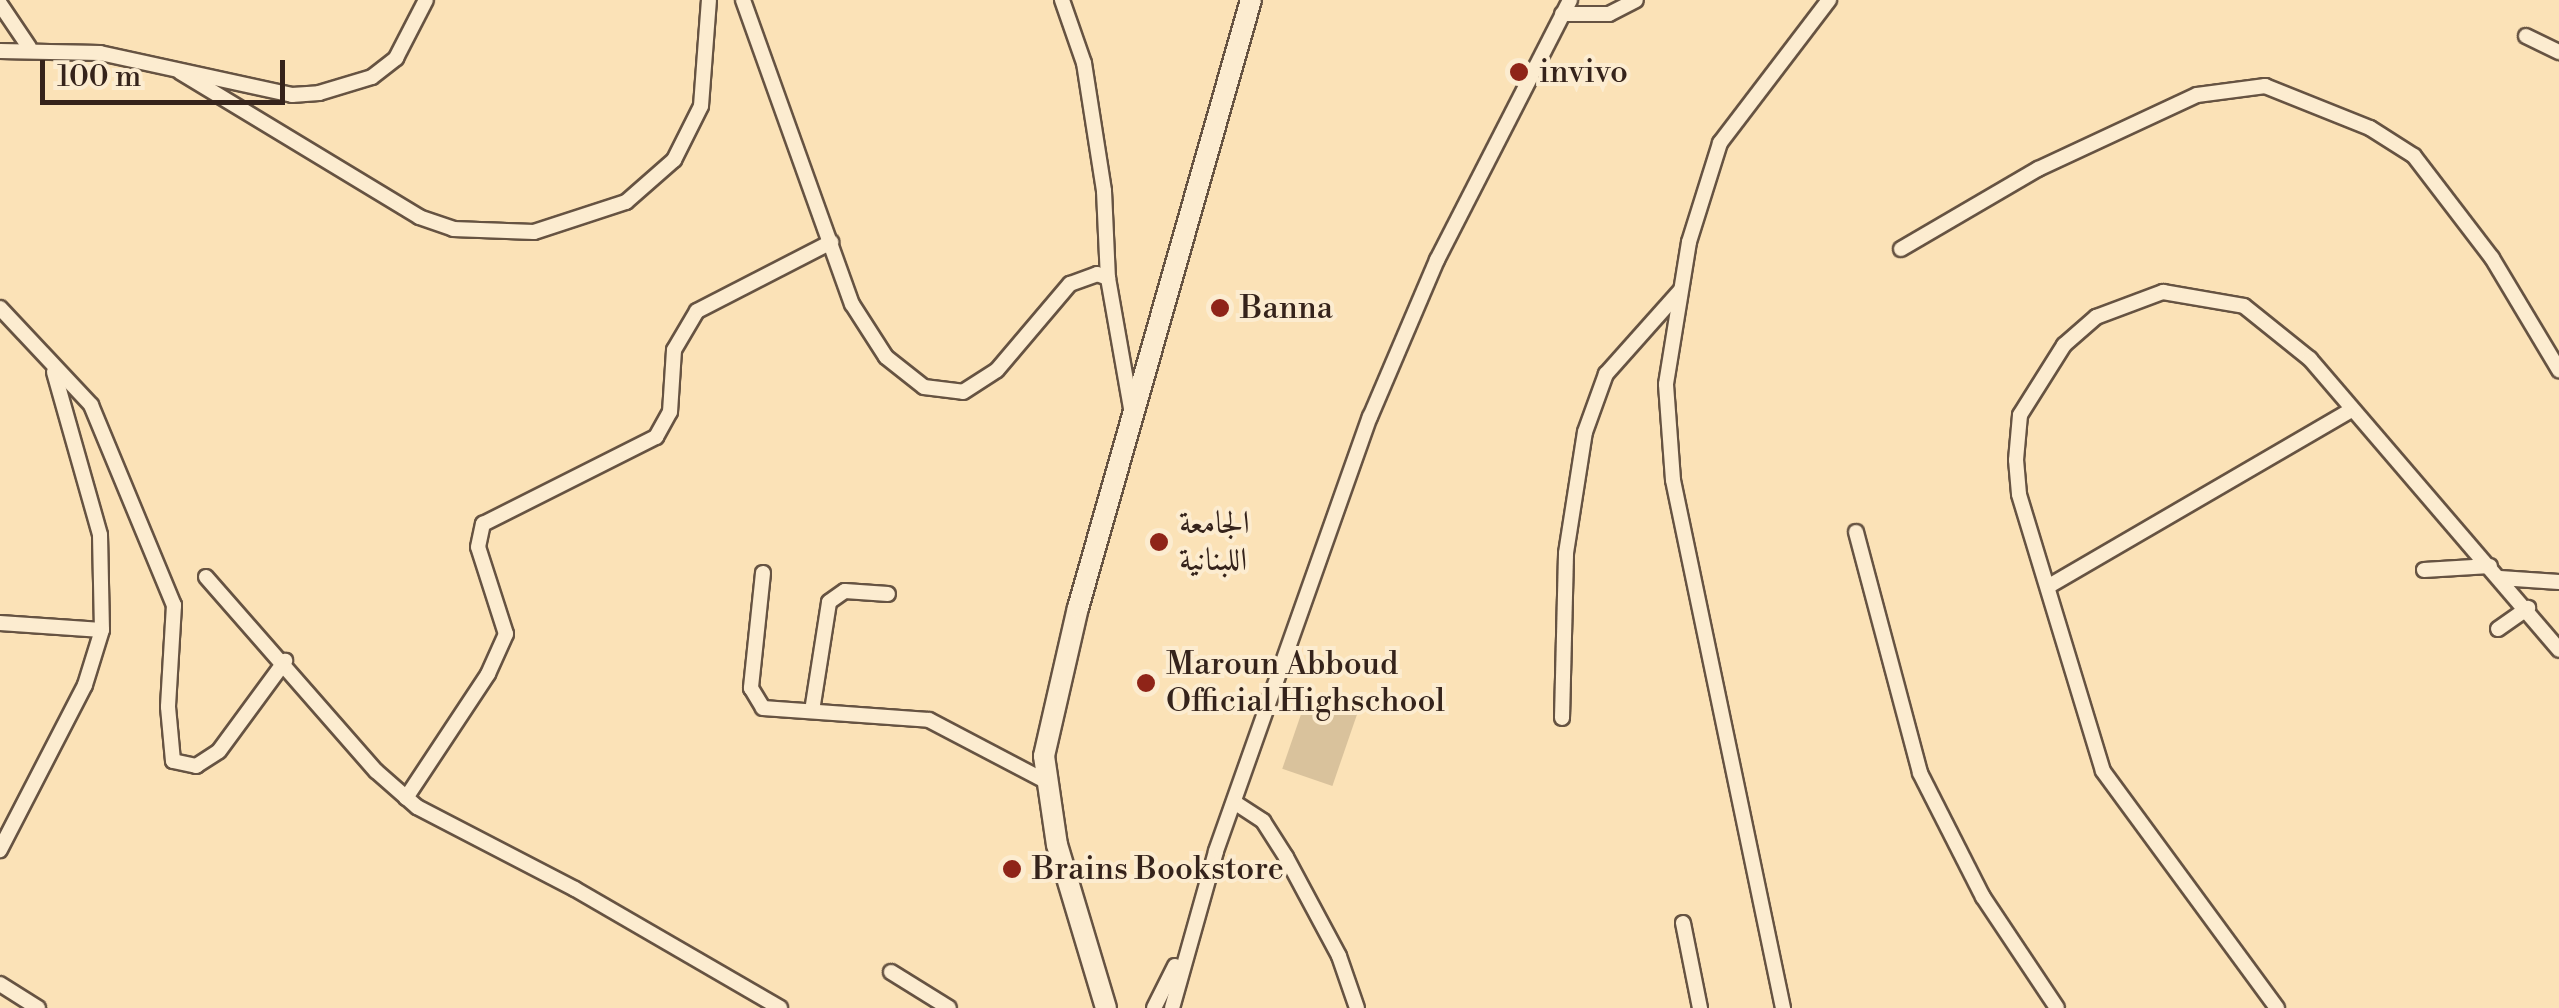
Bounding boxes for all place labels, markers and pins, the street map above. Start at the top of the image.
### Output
place label: invivo [1539,53,1628,91]
marker: invivo [1508,61,1530,83]
place label: Banna [1240,289,1333,327]
marker: Banna [1209,297,1231,319]
place label: الجامعة اللبنانية [1179,505,1250,580]
marker: الجامعة اللبنانية [1148,531,1170,553]
place label: Maroun Abboud Official Highschool [1166,646,1445,721]
marker: Maroun Abboud Official Highschool [1135,672,1157,694]
place label: Brains Bookstore [1032,850,1284,888]
marker: Brains Bookstore [1001,858,1023,880]

